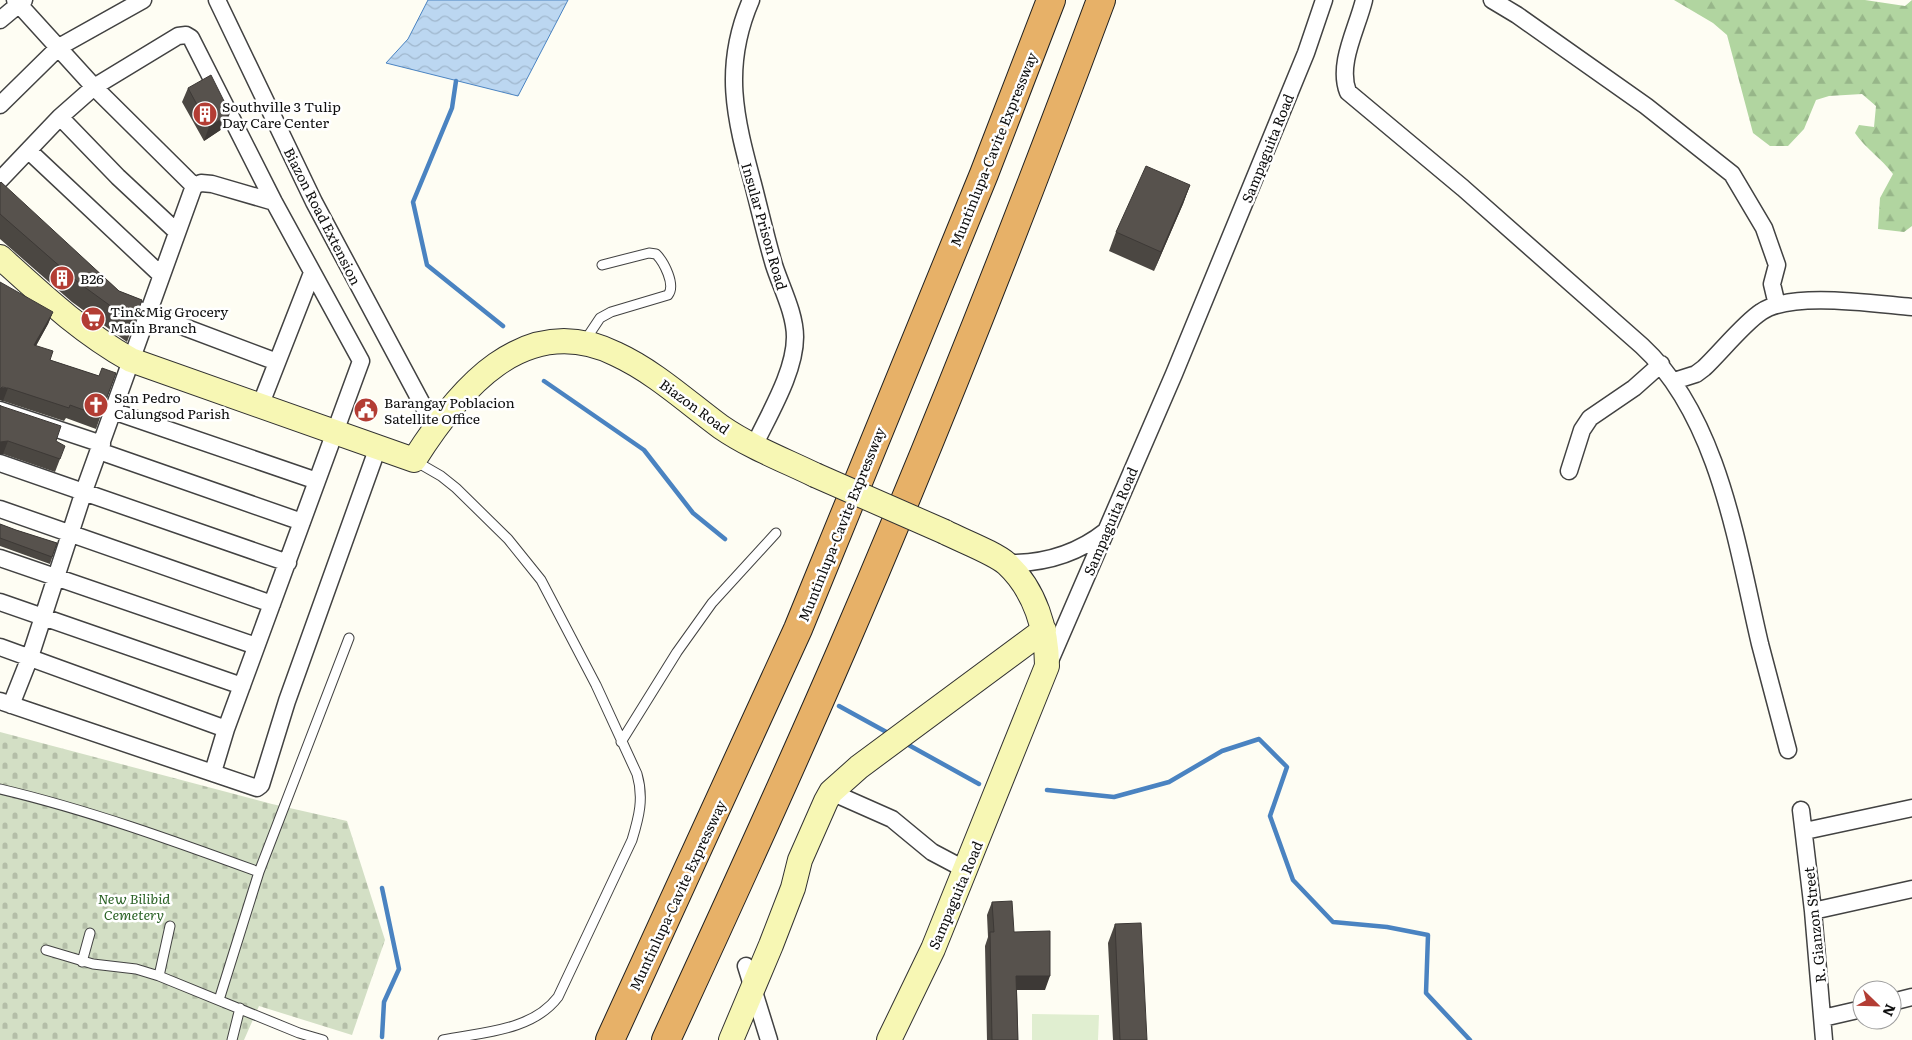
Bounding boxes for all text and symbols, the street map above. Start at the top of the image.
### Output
street label: Muntinlupa-Cavite Expressway [945,48,1042,249]
street label: Sampaguita Road [1236,90,1298,206]
place label: Southville 3 Tulip Day Care Center [222,96,341,132]
building icon: Southville 3 Tulip Day Care Center [192,101,218,127]
street label: Biazon Road Extension [280,144,366,288]
street label: Insular Prison Road [737,160,793,292]
building icon: B26 [49,265,75,291]
place label: B26 [80,268,104,288]
place label: Tin&Mig Grocery Main Branch [110,301,229,337]
supermarket icon: Tin&Mig Grocery Main Branch [80,306,106,332]
street label: Biazon Road [656,374,735,439]
place label: San Pedro Calungsod Parish [114,387,230,423]
church icon: San Pedro Calungsod Parish [83,392,109,418]
place label: Barangay Poblacion Satellite Office [384,392,515,428]
public building icon: Barangay Poblacion Satellite Office [353,397,379,423]
street label: Muntinlupa-Cavite Expressway [793,423,890,624]
street label: Sampaguita Road [1078,463,1142,578]
street label: Muntinlupa-Cavite Expressway [624,796,730,994]
street label: Sampaguita Road [923,837,987,952]
street label: R. Gianzon Street [1798,866,1830,984]
park label: New Bilibid Cemetery [98,888,170,924]
north arrow [1852,980,1902,1030]
text: N [1878,1001,1901,1020]

